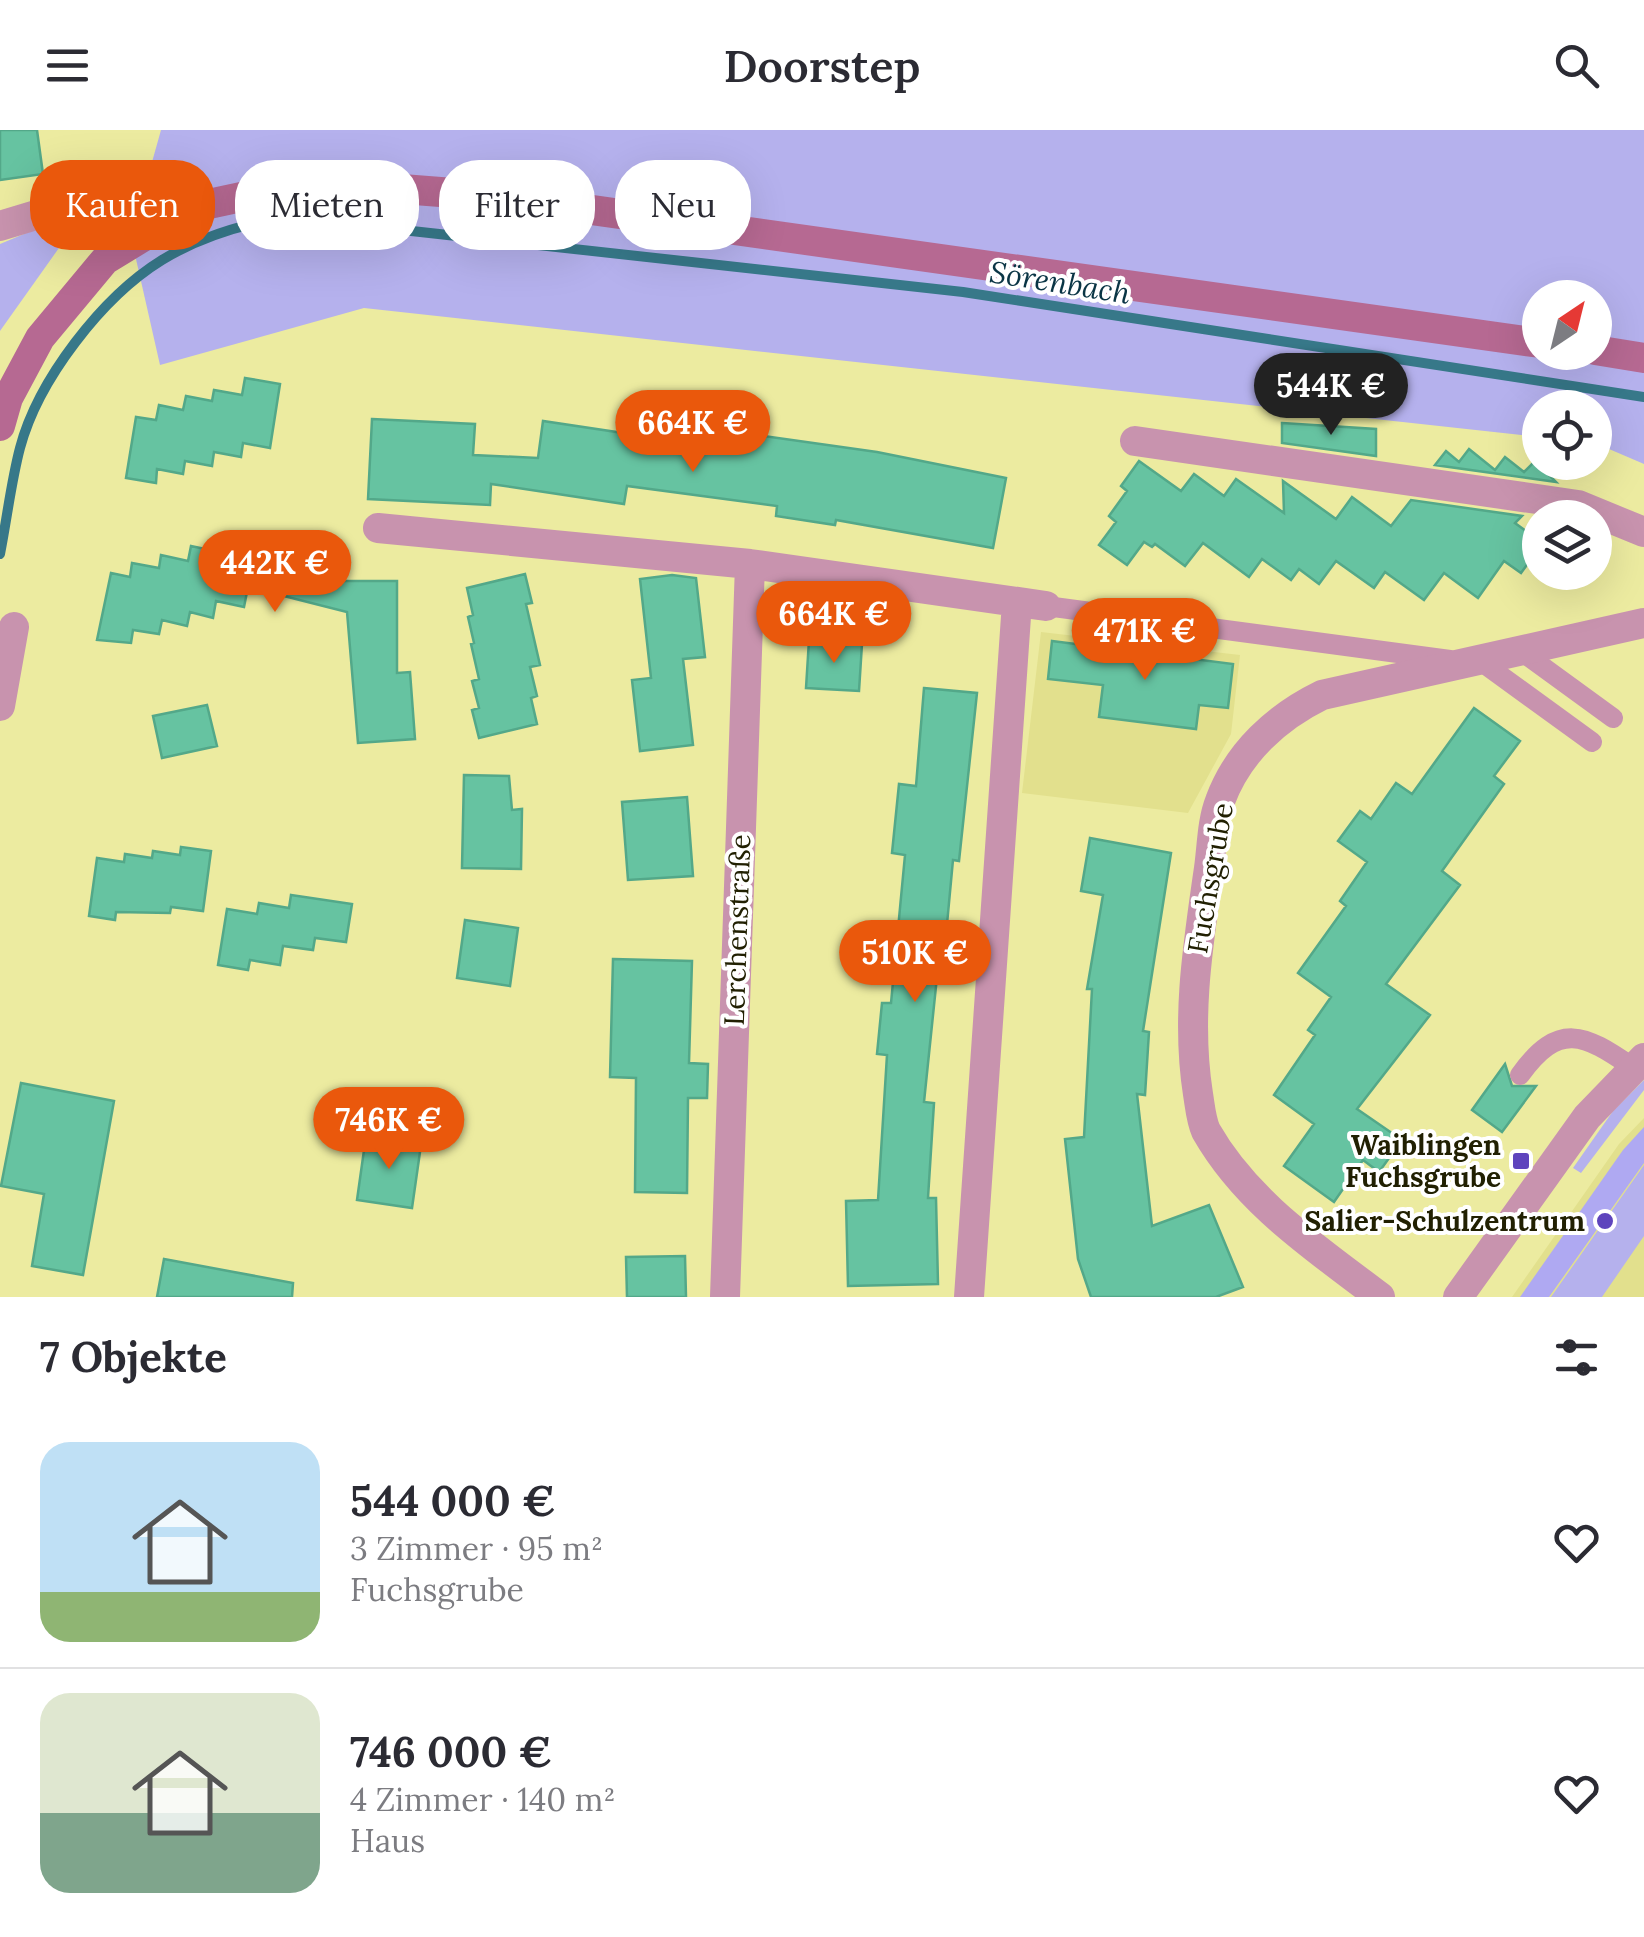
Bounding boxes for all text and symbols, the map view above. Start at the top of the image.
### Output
text: Doorstep [723,37,921,94]
icon: menu [40,38,95,93]
icon: search [1549,38,1604,93]
chip: Kaufen [30,160,215,250]
chip: Mieten [235,160,419,250]
chip: Filter [439,160,595,250]
chip: Neu [615,160,751,250]
water label: Sörenbach [987,252,1133,312]
north arrow [1522,280,1612,370]
map controls [1522,280,1612,590]
pin: 544K € [1250,353,1412,438]
text: 544K € [1276,365,1386,406]
pin: 664K € [612,390,774,475]
button: locate [1522,390,1612,480]
text: 664K € [637,402,749,443]
button: layers [1522,500,1612,590]
pin: 442K € [194,530,356,615]
text: 442K € [220,542,330,583]
pin: 664K € [753,581,915,666]
text: 664K € [778,593,890,634]
pin: 471K € [1064,598,1226,683]
text: 471K € [1094,610,1196,651]
street label: Fuchsgrube [1179,800,1241,956]
street label: Lerchenstraße [716,834,758,1026]
pin: 510K € [834,920,996,1005]
text: 510K € [861,932,969,973]
pin: 746K € [308,1087,470,1172]
text: 746K € [335,1099,443,1140]
place label: Waiblingen Fuchsgrube [1345,1127,1501,1195]
marker: Waiblingen Fuchsgrube [1510,1150,1532,1172]
place label: Salier-Schulzentrum [1305,1203,1585,1239]
marker: Salier-Schulzentrum [1594,1210,1616,1232]
text: 7 Objekte [40,1330,227,1384]
icon: filters [1549,1330,1604,1385]
text: 544 000 € [350,1474,556,1528]
icon: home [120,1482,240,1602]
icon: heart [1549,1515,1604,1570]
text: 3 Zimmer · 95 m² [350,1528,603,1569]
text: Fuchsgrube [350,1569,524,1610]
text: 746 000 € [350,1725,552,1779]
icon: home [120,1733,240,1853]
icon: heart [1549,1766,1604,1821]
text: 4 Zimmer · 140 m² [350,1779,616,1820]
text: Haus [350,1820,425,1861]

